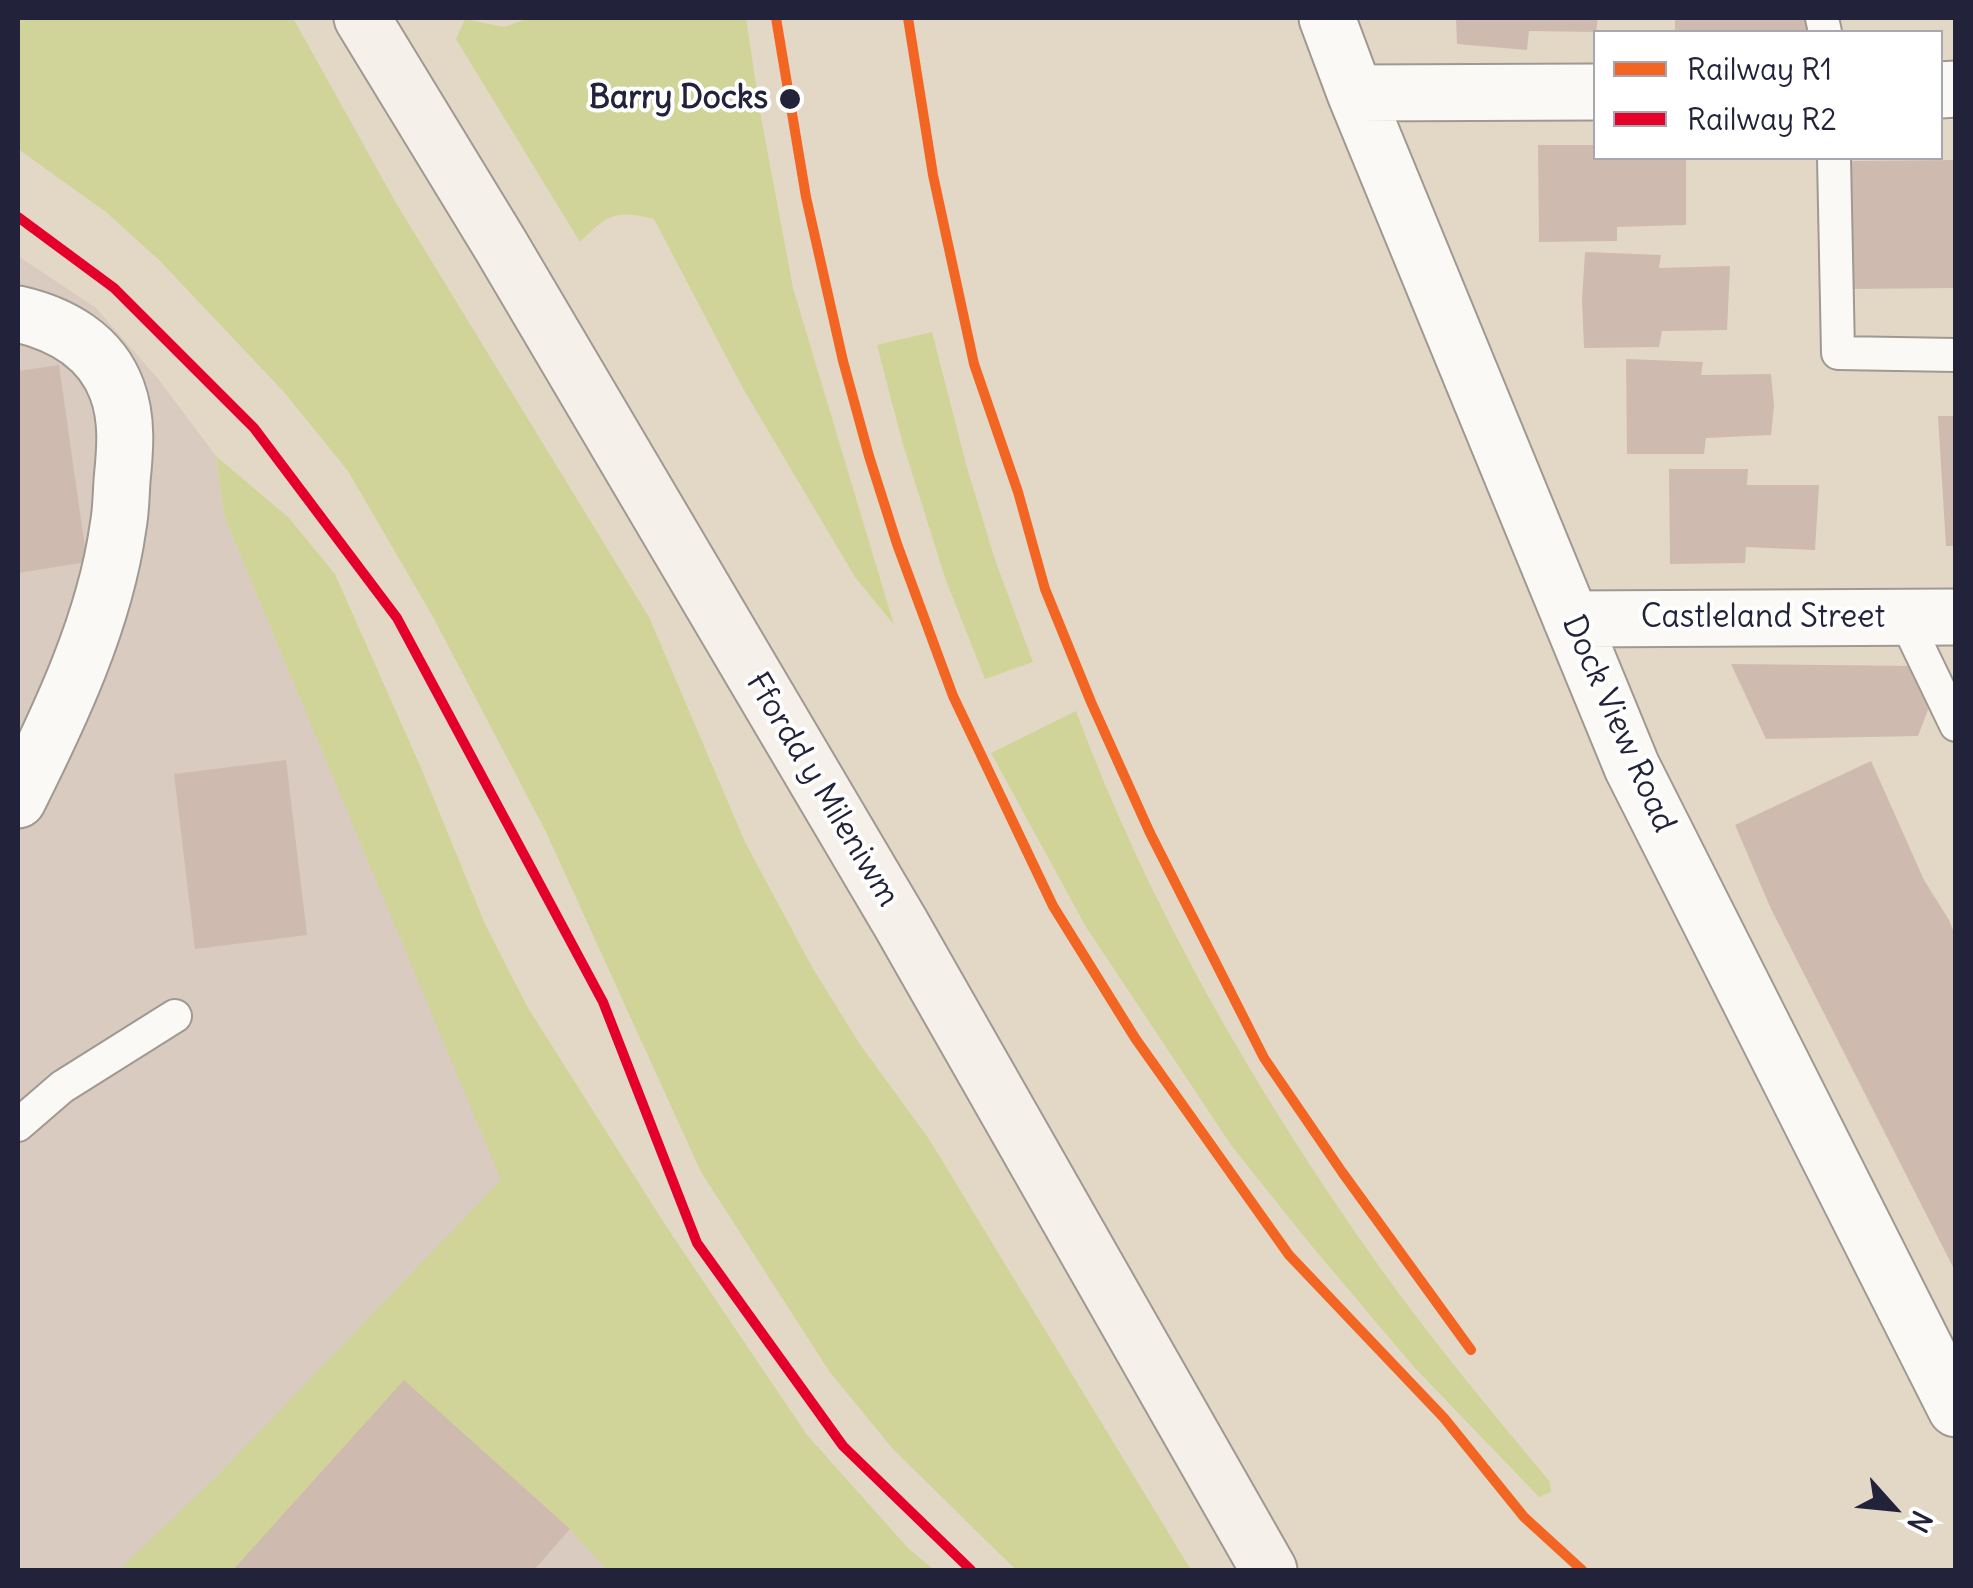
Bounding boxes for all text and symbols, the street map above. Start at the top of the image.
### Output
legend [1593,30,1943,160]
text: Railway R1 [1687,50,1832,88]
place label: Barry Docks [589,80,768,118]
marker: Barry Docks [777,86,803,112]
text: Railway R2 [1687,100,1837,138]
street label: Castleland Street [1641,599,1885,637]
street label: Dock View Road [1553,610,1683,838]
street label: Ffordd y Mileniwm [737,666,907,914]
north arrow [1843,1458,1943,1558]
text: N [1899,1505,1940,1538]

